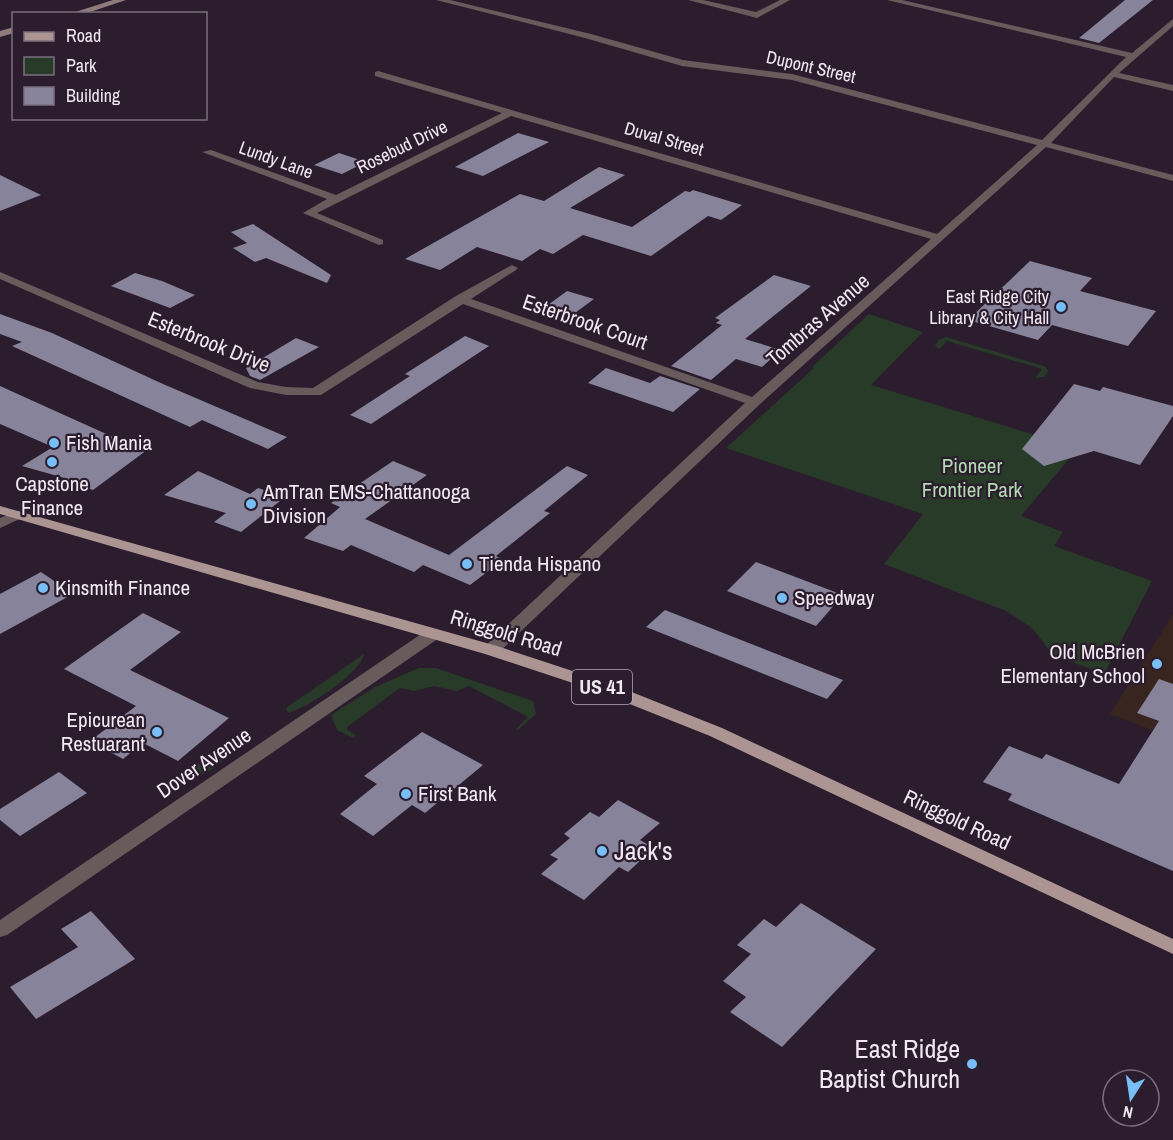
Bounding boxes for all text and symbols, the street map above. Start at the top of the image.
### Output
legend [12,12,207,120]
text: Road [66,23,101,48]
street label: Dupont Street [764,44,858,89]
text: Park [66,53,97,78]
text: Building [66,83,121,108]
street label: Rosebud Drive [352,114,452,179]
street label: Duval Street [622,115,707,162]
street label: Lundy Lane [236,135,317,184]
street label: Tombras Avenue [760,267,875,373]
place label: East Ridge City Library & City Hall [929,284,1050,330]
street label: Esterbrook Court [519,287,652,356]
marker: East Ridge City Library & City Hall [1054,300,1068,314]
street label: Esterbrook Drive [144,304,275,379]
place label: Fish Mania [66,428,153,457]
marker: Fish Mania [47,436,61,450]
park label: Pioneer Frontier Park [922,451,1023,504]
marker: Capstone Finance [45,455,59,469]
place label: Capstone Finance [15,469,89,522]
place label: AmTran EMS-Chattanooga Division [262,477,470,530]
marker: AmTran EMS-Chattanooga Division [244,497,258,511]
place label: Tienda Hispano [479,549,601,578]
marker: Tienda Hispano [460,557,474,571]
place label: Kinsmith Finance [55,573,190,602]
marker: Kinsmith Finance [36,581,50,595]
place label: Speedway [794,583,875,612]
marker: Speedway [775,591,789,605]
street label: Ringgold Road [447,602,565,663]
place label: Old McBrien Elementary School [1000,637,1145,690]
marker: Old McBrien Elementary School [1150,657,1164,671]
road number: US 41 [572,670,632,704]
place label: Epicurean Restuarant [61,705,145,758]
street label: Dover Avenue [151,720,257,805]
marker: Epicurean Restuarant [150,725,164,739]
place label: First Bank [418,779,497,808]
street label: Ringgold Road [899,782,1015,857]
marker: First Bank [399,787,413,801]
place label: Jack's [614,833,673,868]
marker: Jack's [595,844,609,858]
place label: East Ridge Baptist Church [819,1031,960,1096]
marker: East Ridge Baptist Church [965,1057,979,1071]
north arrow [1101,1068,1161,1128]
text: N [1121,1101,1135,1124]

